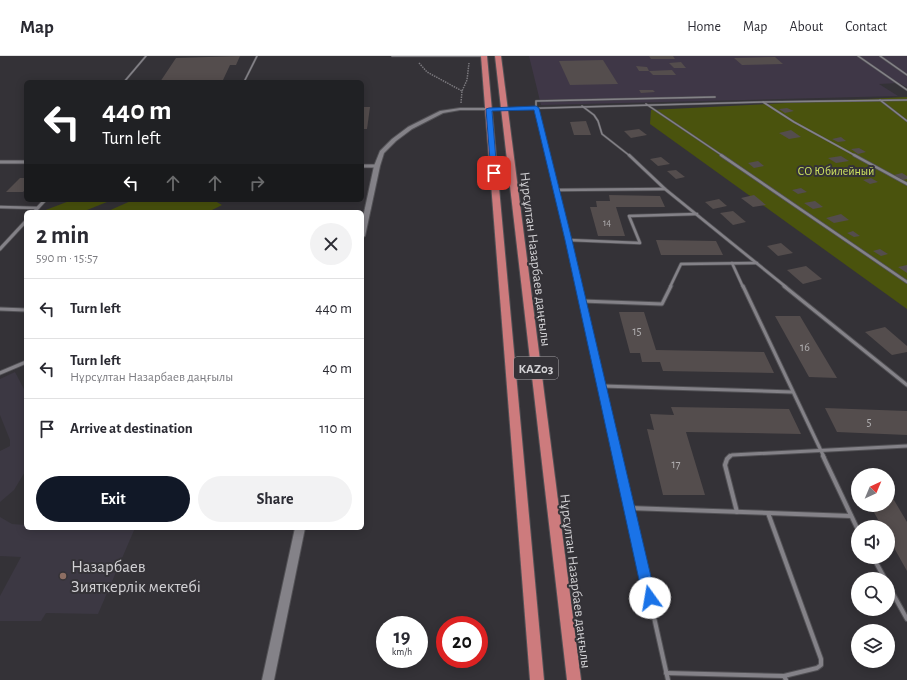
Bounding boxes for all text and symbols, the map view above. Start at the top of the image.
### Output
text: Map [20,18,54,37]
text: Home [687,20,721,34]
text: Map [743,20,767,34]
text: About [789,20,823,34]
text: Contact [845,20,887,34]
icon: left [36,96,88,148]
text: 440 m [102,97,172,125]
text: Turn left [102,130,161,148]
pin [477,156,511,190]
icon: arrive [483,162,505,184]
park label: СО Юбилейный [798,165,874,177]
street label: Нұрсұлтан Назарбаев даңғылы [517,171,553,347]
icon: left [120,172,142,194]
icon: ahead [162,172,184,194]
icon: ahead [204,172,226,194]
icon: right [246,172,268,194]
house number: 14 [603,218,611,228]
button: close [310,223,352,265]
text: 2 min [36,224,89,248]
text: 590 m · 15:57 [36,252,98,265]
icon: left [36,298,58,320]
text: Turn left [70,301,121,316]
text: 440 m [315,301,352,316]
house number: 15 [632,325,642,337]
house number: 16 [800,341,810,353]
text: Turn left [70,353,121,368]
road number: KАZ03 [514,357,558,379]
icon: left [36,358,58,380]
text: 40 m [322,361,352,376]
text: Нұрсұлтан Назарбаев даңғылы [70,371,233,384]
house number: 5 [866,416,872,428]
icon: arrive [36,418,58,440]
text: Arrive at destination [70,421,193,436]
text: 110 m [319,421,352,436]
house number: 17 [671,458,681,470]
north arrow [851,468,895,512]
map controls [851,468,895,668]
button: Exit [36,476,190,522]
button: Share [198,476,352,522]
street label: Нұрсұлтан Назарбаев даңғылы [557,493,593,669]
button: sound [851,520,895,564]
place label: Назарбаев Зияткерлік мектебі [71,558,201,595]
marker: Назарбаев Зияткерлік мектебі [58,571,68,581]
button: search [851,572,895,616]
position arrow [629,577,671,619]
speed limit sign: 20 [436,616,488,668]
button: layers [851,624,895,668]
text: 19 [394,627,410,647]
text: km/h [392,647,412,657]

